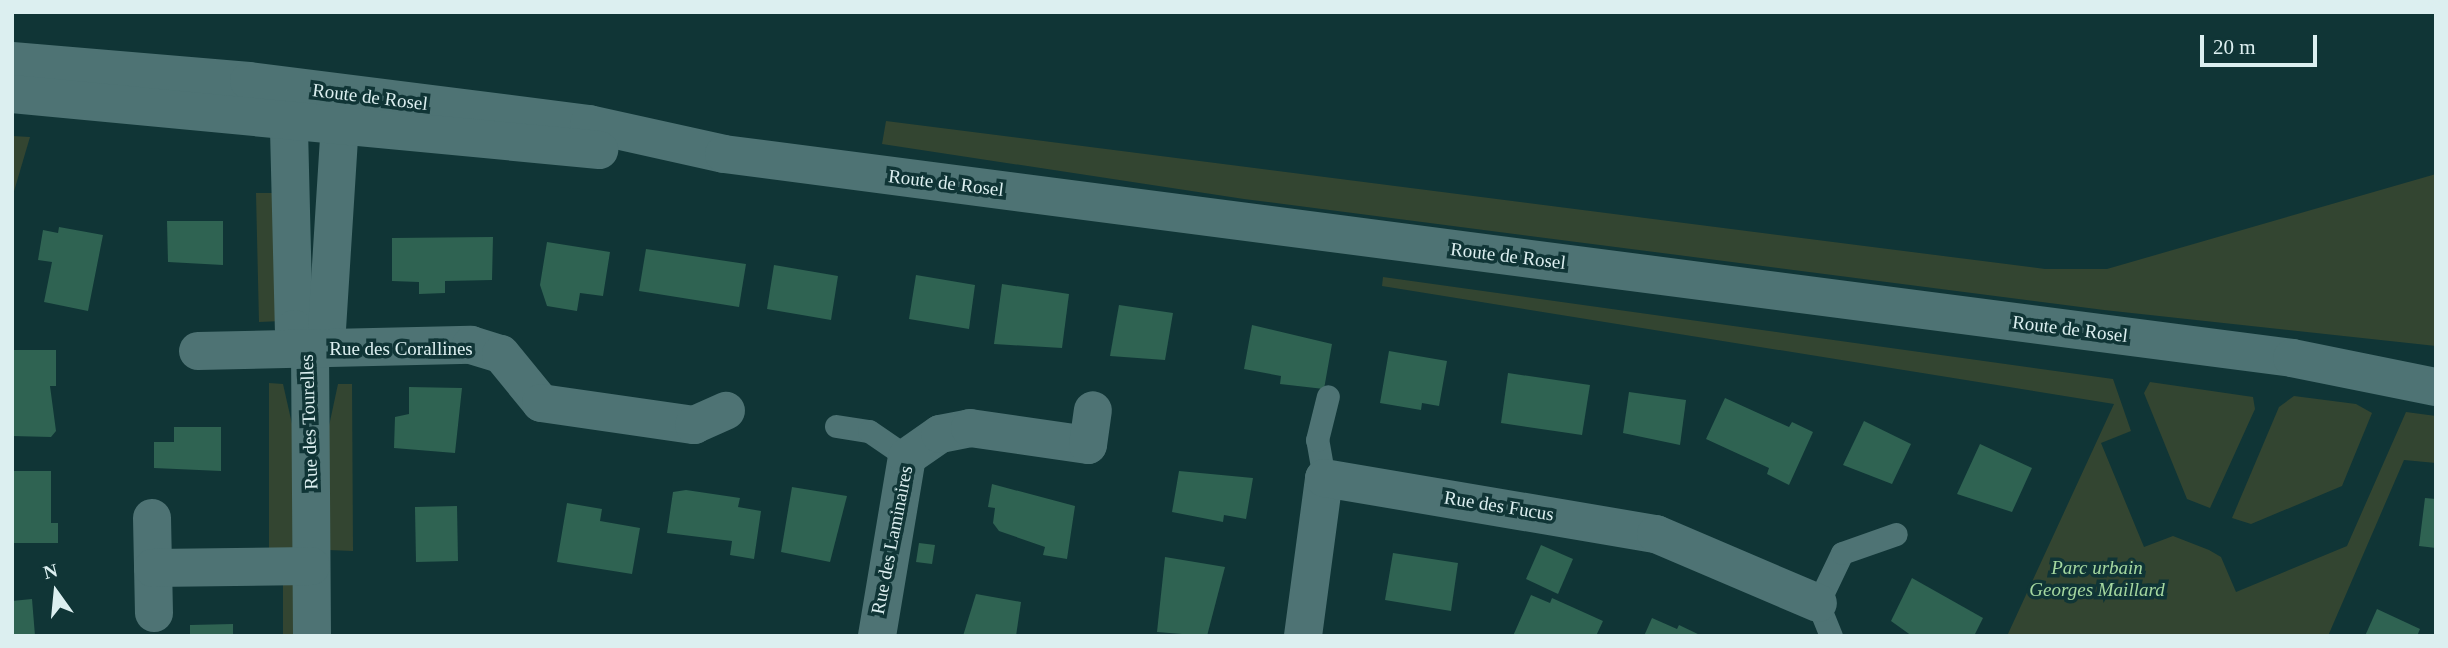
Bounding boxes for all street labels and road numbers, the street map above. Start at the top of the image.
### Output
street label: Route de Rosel [311,79,429,115]
street label: Route de Rosel [887,165,1005,201]
street label: Route de Rosel [1449,238,1567,274]
street label: Route de Rosel [2011,311,2129,347]
street label: Rue des Corallines [329,338,473,360]
street label: Rue des Tourelles [295,354,323,490]
street label: Rue des Laminaires [866,464,918,616]
street label: Rue des Fucus [1442,486,1556,526]

